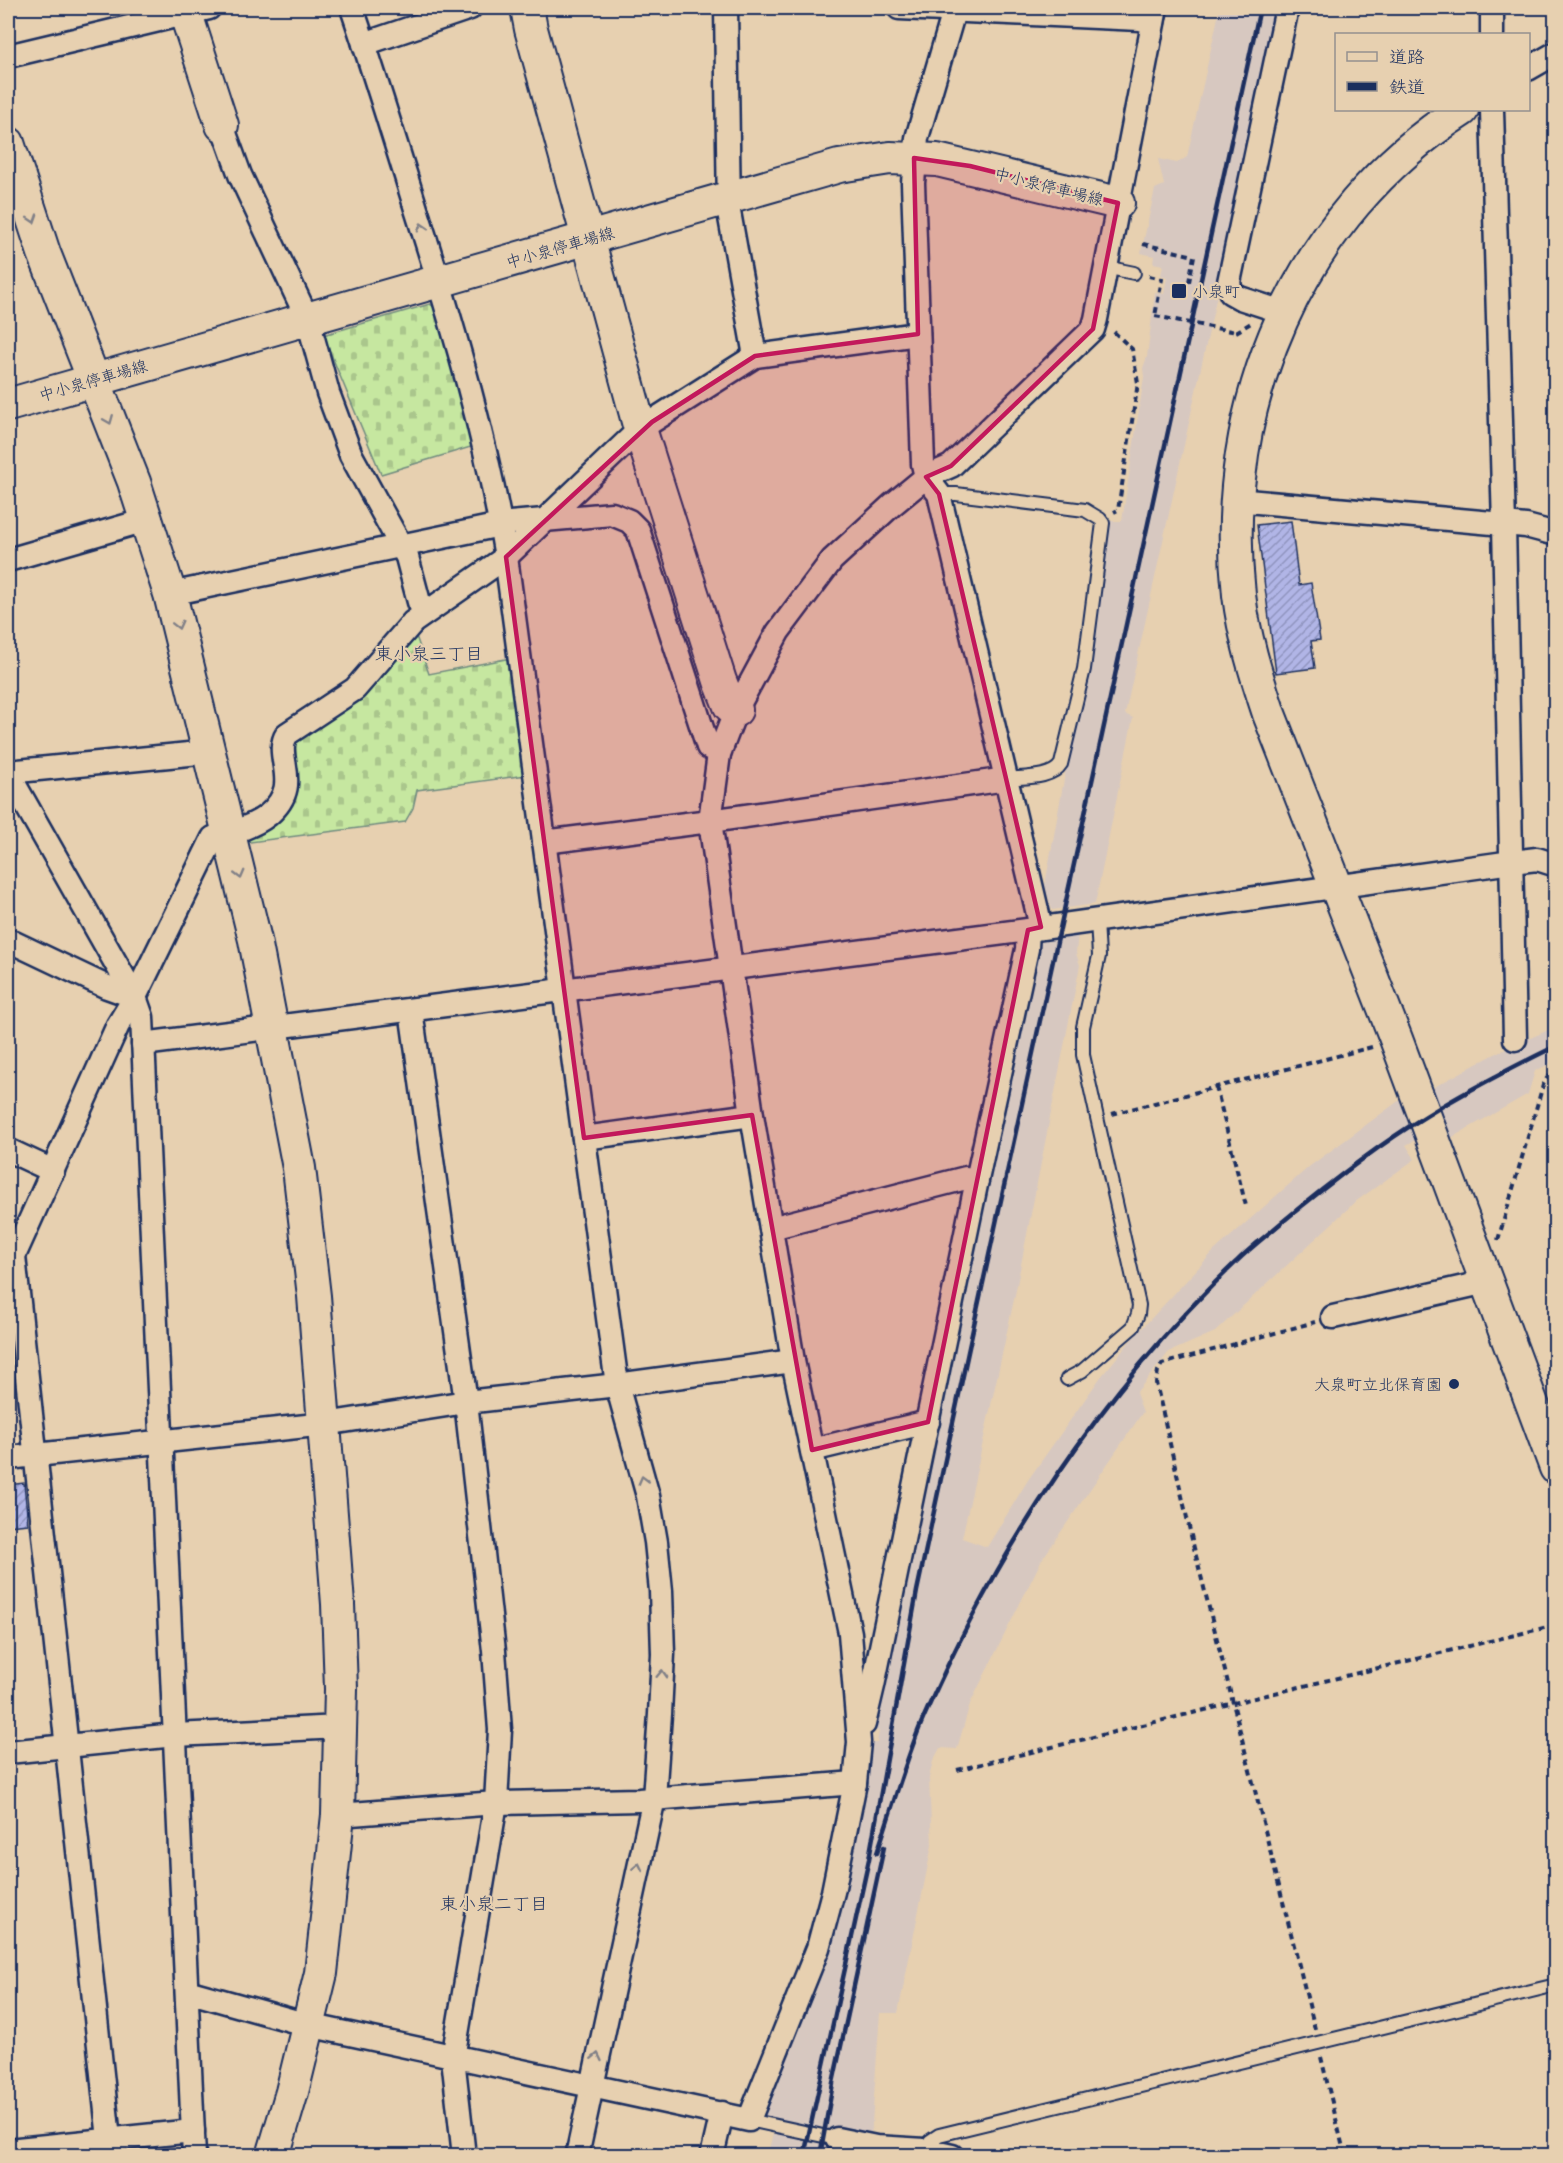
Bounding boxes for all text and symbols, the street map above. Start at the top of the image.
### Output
legend [1335,33,1530,111]
text: 道路 [1389,47,1425,68]
text: 鉄道 [1389,77,1425,98]
street label: 中小泉停車場線 [992,165,1105,209]
one-way arrow [25,213,38,224]
one-way arrow [417,222,429,232]
street label: 中小泉停車場線 [504,224,617,272]
marker: 小泉町 [1170,282,1188,300]
place label: 小泉町 [1192,283,1240,301]
street label: 中小泉停車場線 [37,357,150,405]
one-way arrow [102,415,115,425]
one-way arrow [170,620,183,630]
district label: 東小泉三丁目 [375,644,483,665]
one-way arrow [233,870,245,880]
place label: 大泉町立北保育園 [1314,1376,1442,1394]
marker: 大泉町立北保育園 [1447,1377,1461,1391]
one-way arrow [638,1475,651,1485]
one-way arrow [655,1669,668,1678]
one-way arrow [631,1862,644,1872]
district label: 東小泉二丁目 [440,1894,548,1915]
one-way arrow [590,2052,603,2062]

